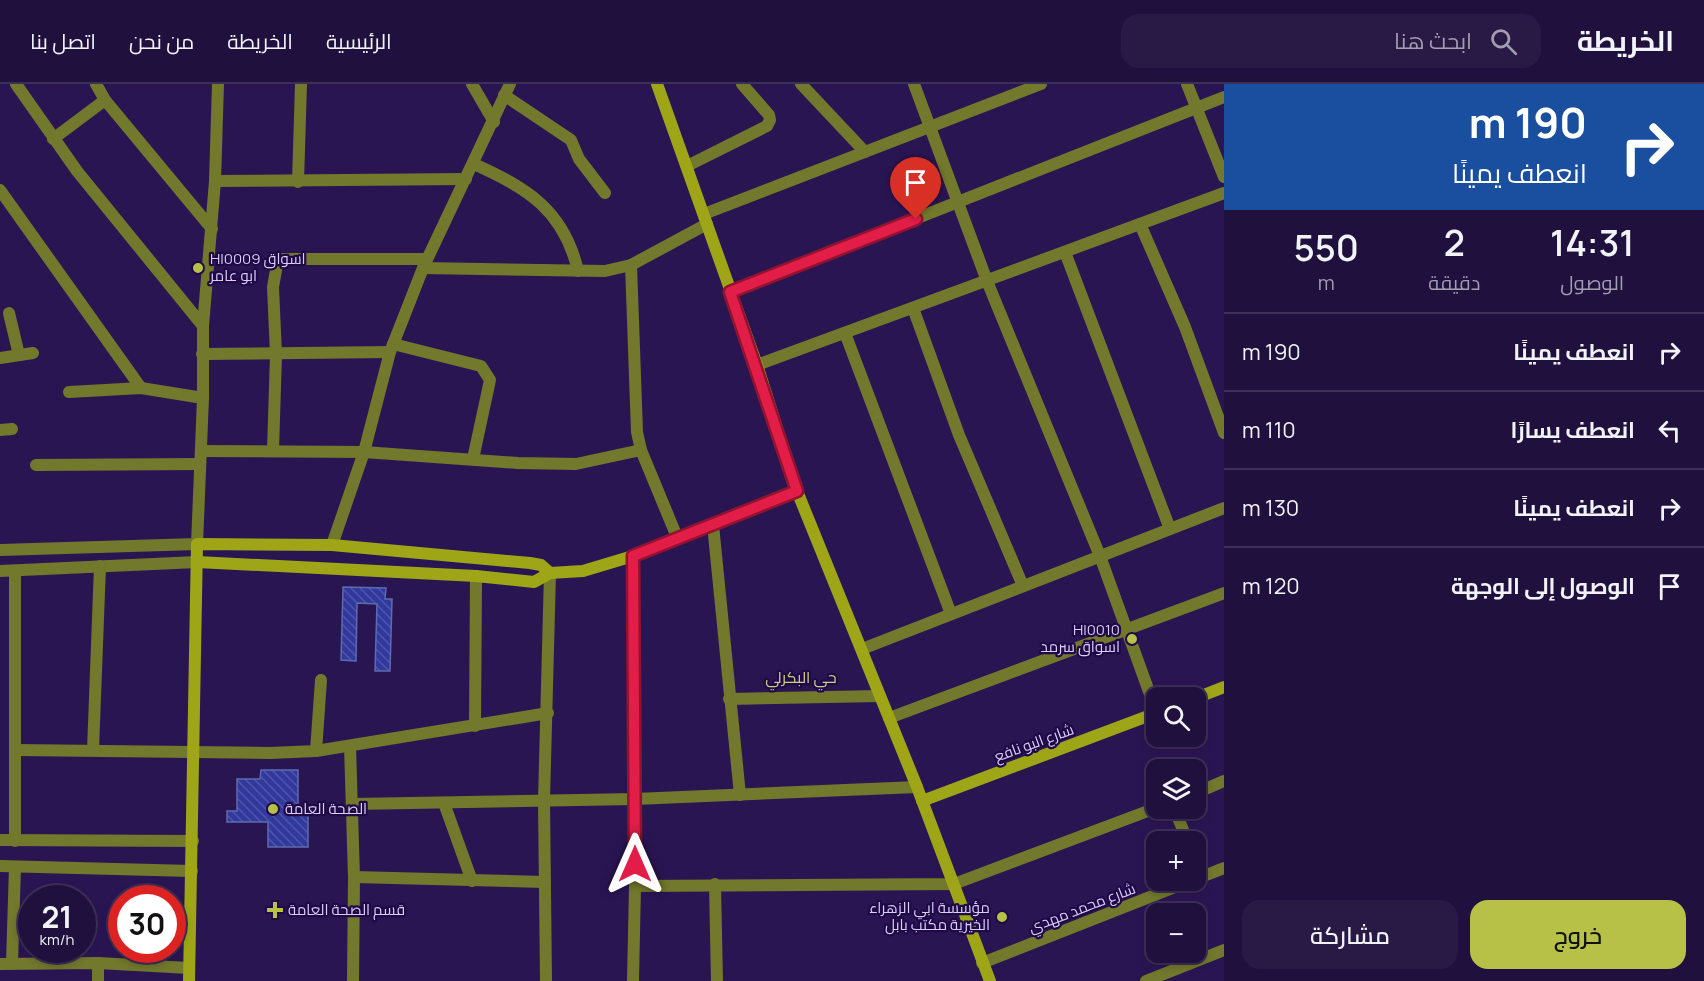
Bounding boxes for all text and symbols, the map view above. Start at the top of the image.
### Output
search box [1121,14,1541,68]
text: الخريطة [1577,21,1674,59]
icon: search [1487,25,1520,58]
text: ابحث هنا [1394,26,1472,56]
text: اتصل بنا [30,27,96,55]
text: من نحن [129,27,194,55]
text: الخريطة [227,27,293,55]
text: الرئيسية [326,27,392,55]
text: 190 m [1469,93,1587,151]
icon: right [1608,108,1686,186]
text: انعطف يمينًا [1452,154,1587,191]
pin [890,157,941,219]
icon: arrive [899,166,932,199]
text: 2 [1444,218,1465,267]
text: 14:31 [1550,218,1634,267]
text: 550 [1294,223,1359,272]
place label: Hl0009 اسواق ابو عامر [209,248,306,286]
marker: Hl0009 اسواق ابو عامر [191,261,205,275]
text: m [1318,269,1335,296]
text: دقيقة [1428,269,1480,296]
text: الوصول [1560,269,1624,296]
icon: right [1653,336,1686,369]
text: 190 m [1242,337,1301,367]
text: انعطف يمينًا [1513,337,1635,367]
icon: left [1653,414,1686,447]
text: 110 m [1242,415,1296,445]
text: انعطف يسارًا [1511,415,1635,445]
icon: right [1653,492,1686,525]
text: 130 m [1242,493,1299,523]
text: انعطف يمينًا [1513,493,1635,523]
icon: arrive [1653,570,1686,603]
text: 120 m [1242,571,1300,601]
text: الوصول إلى الوجهة [1451,571,1635,601]
place label: Hl0010 اسواق سرمد [1041,619,1120,657]
marker: Hl0010 اسواق سرمد [1125,632,1139,646]
district label: حي البكرلي [765,666,837,691]
map controls [1146,687,1206,963]
button: search [1146,687,1206,747]
street label: شارع البو نافع [991,718,1077,768]
button: layers [1146,759,1206,819]
place label: الصحة العامة [285,798,367,819]
marker: الصحة العامة [266,802,280,816]
button: + [1146,831,1206,891]
position arrow [603,832,667,896]
street label: شارع محمد مهدي [1025,878,1139,939]
speed limit sign: 30 [108,885,186,963]
text: 21 [41,896,73,937]
place label: مؤسسة ابي الزهراء الخيرية مكتب بابل [869,897,990,935]
place label: قسم الصحة العامة [288,899,405,920]
button: مشاركة [1242,900,1458,969]
button: خروج [1470,900,1686,969]
marker: قسم الصحة العامة [266,901,284,919]
button: − [1146,903,1206,963]
marker: مؤسسة ابي الزهراء الخيرية مكتب بابل [995,910,1009,924]
text: km/h [40,929,74,950]

